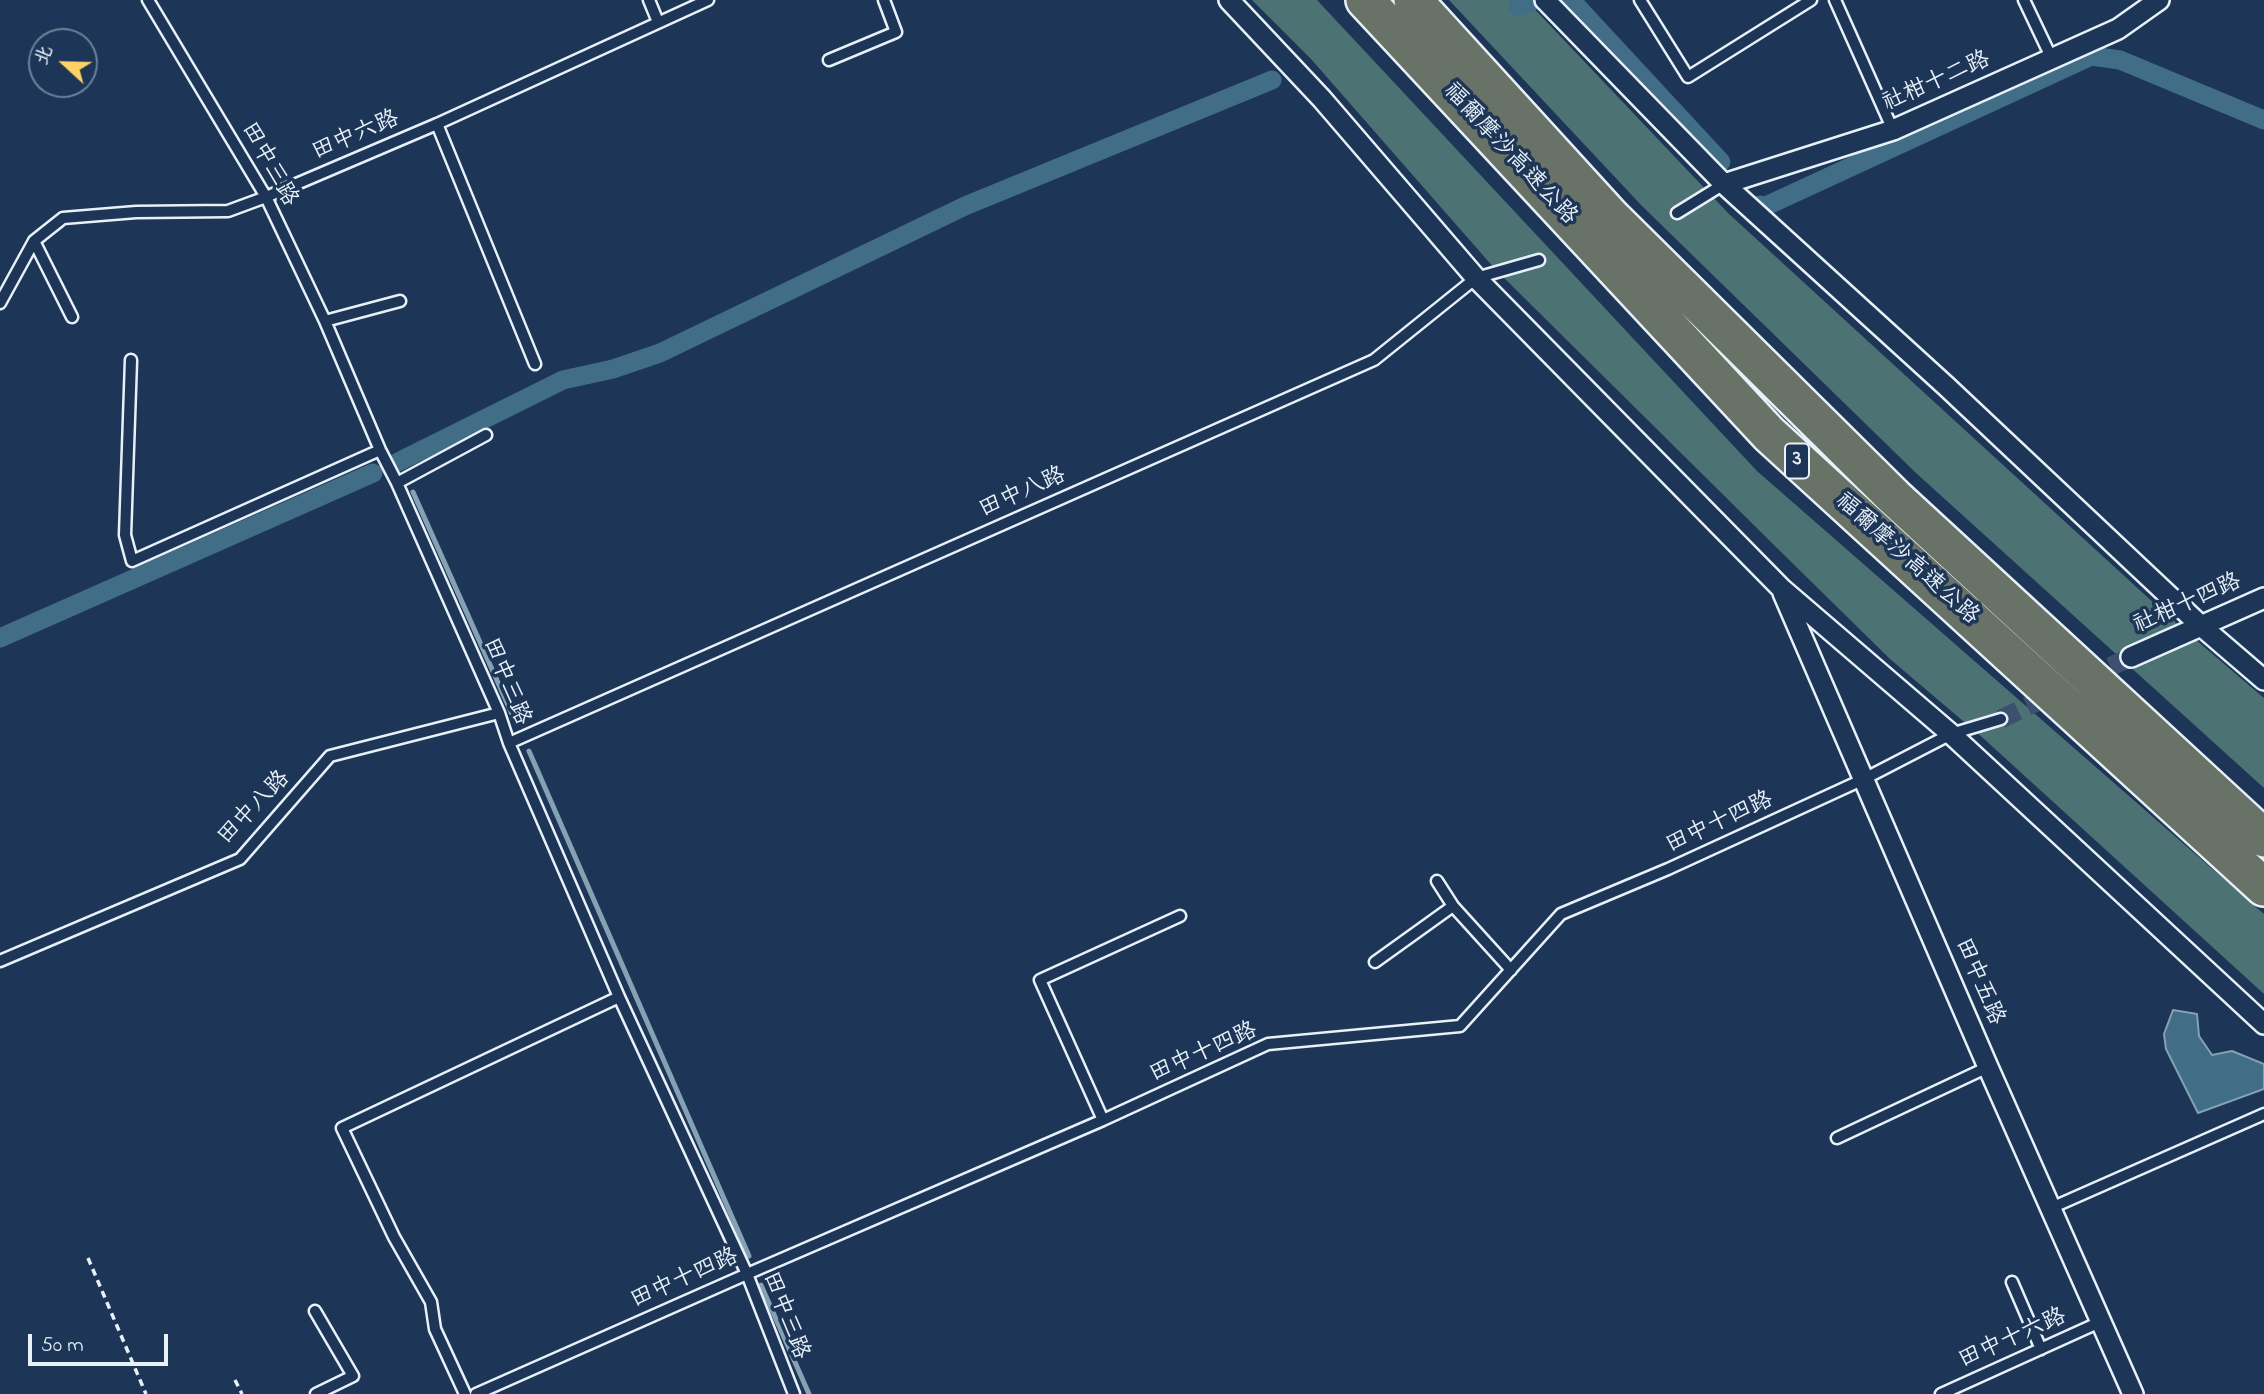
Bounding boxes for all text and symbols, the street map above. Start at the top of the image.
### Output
north arrow [28,28,98,98]
text: 北 [29,42,61,70]
street label: 社柑十二路 [1879,47,1995,119]
street label: 福爾摩沙高速公路 [1436,78,1582,232]
street label: 田中六路 [308,106,404,168]
street label: 田中三路 [234,118,302,212]
road number: 3 [1785,444,1809,478]
street label: 田中八路 [975,463,1071,525]
street label: 福爾摩沙高速公路 [1828,488,1984,632]
street label: 社柑十四路 [2130,569,2246,641]
street label: 田中三路 [475,634,535,730]
street label: 田中八路 [213,766,297,852]
street label: 田中十四路 [1662,787,1778,861]
street label: 田中五路 [1947,934,2009,1030]
street label: 田中十四路 [1146,1018,1262,1090]
street label: 田中十四路 [627,1244,743,1316]
street label: 田中三路 [755,1268,813,1364]
street label: 田中十六路 [1955,1304,2071,1376]
scale bar [32,1320,172,1364]
text: 50 m [41,1331,84,1361]

